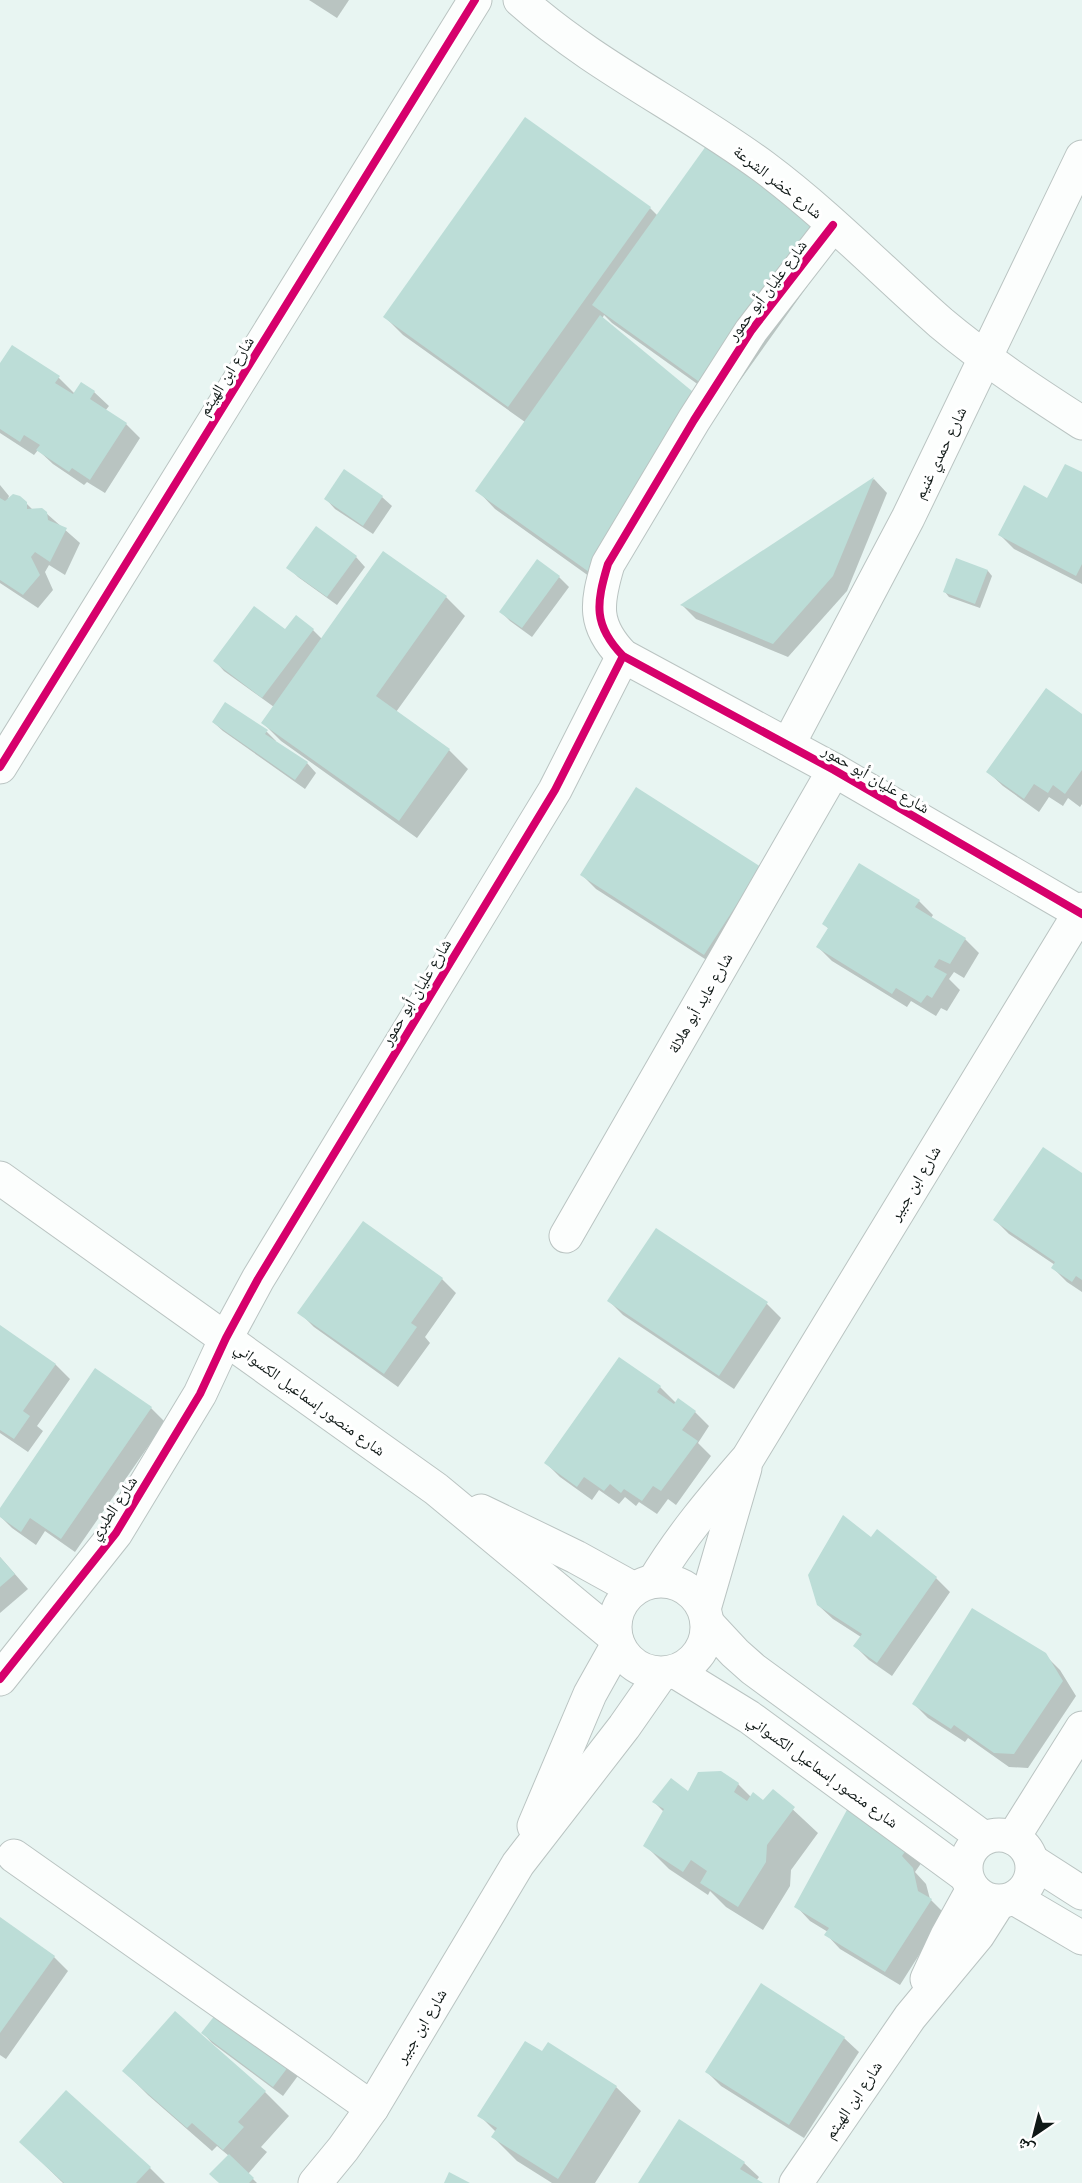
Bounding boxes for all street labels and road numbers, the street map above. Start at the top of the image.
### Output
street label: شارع خضر الشرعة [729,140,827,224]
street label: شارع عليان أبو حمور [721,235,812,346]
street label: شارع ابن الهيثم [192,332,260,420]
street label: شارع حمدي غنيم [908,403,973,504]
street label: شارع عليان أبو حمور [817,738,934,819]
street label: شارع عليان أبو حمور [375,934,457,1050]
street label: شارع عايد أبو هلالة [662,948,738,1058]
street label: شارع ابن جبير [883,1141,946,1226]
street label: شارع منصور إسماعيل الكسواني [229,1336,390,1462]
street label: شارع الطبري [83,1471,144,1545]
street label: شارع منصور إسماعيل الكسواني [742,1708,903,1834]
street label: شارع ابن جبير [389,1984,452,2069]
street label: شارع ابن الهيثم [818,2056,888,2144]

